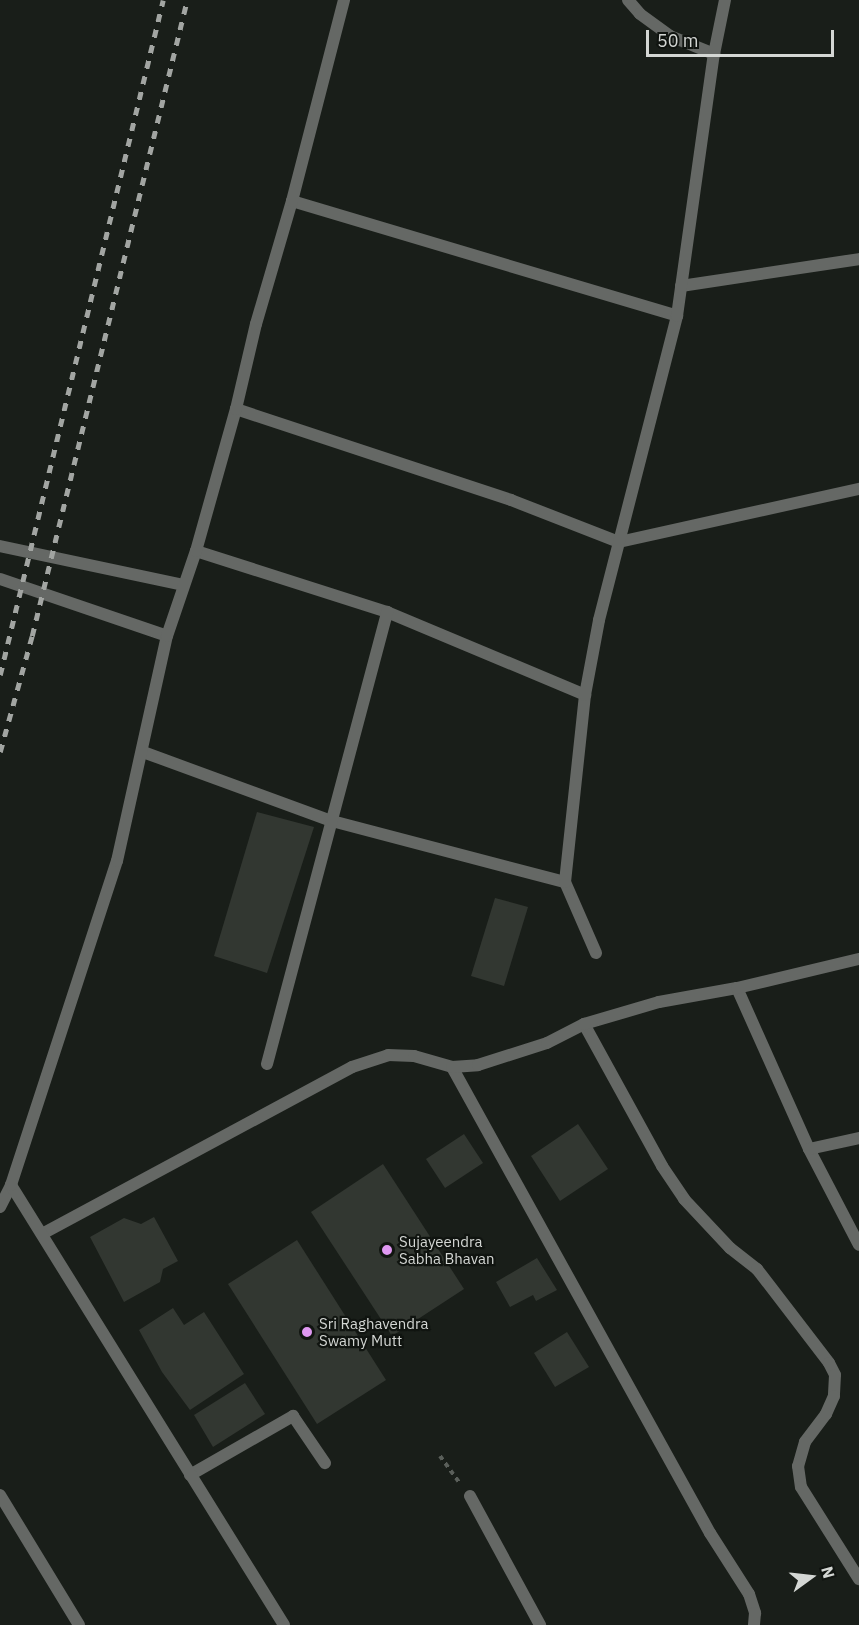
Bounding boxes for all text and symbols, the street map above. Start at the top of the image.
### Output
scale bar [649,18,836,56]
text: 50 m [657,29,699,52]
place label: Sujayeendra Sabha Bhavan [399,1232,494,1267]
marker: Sujayeendra Sabha Bhavan [380,1243,394,1257]
place label: Sri Raghavendra Swamy Mutt [319,1314,428,1349]
marker: Sri Raghavendra Swamy Mutt [300,1325,314,1339]
north arrow [781,1547,841,1607]
text: N [817,1564,840,1581]

